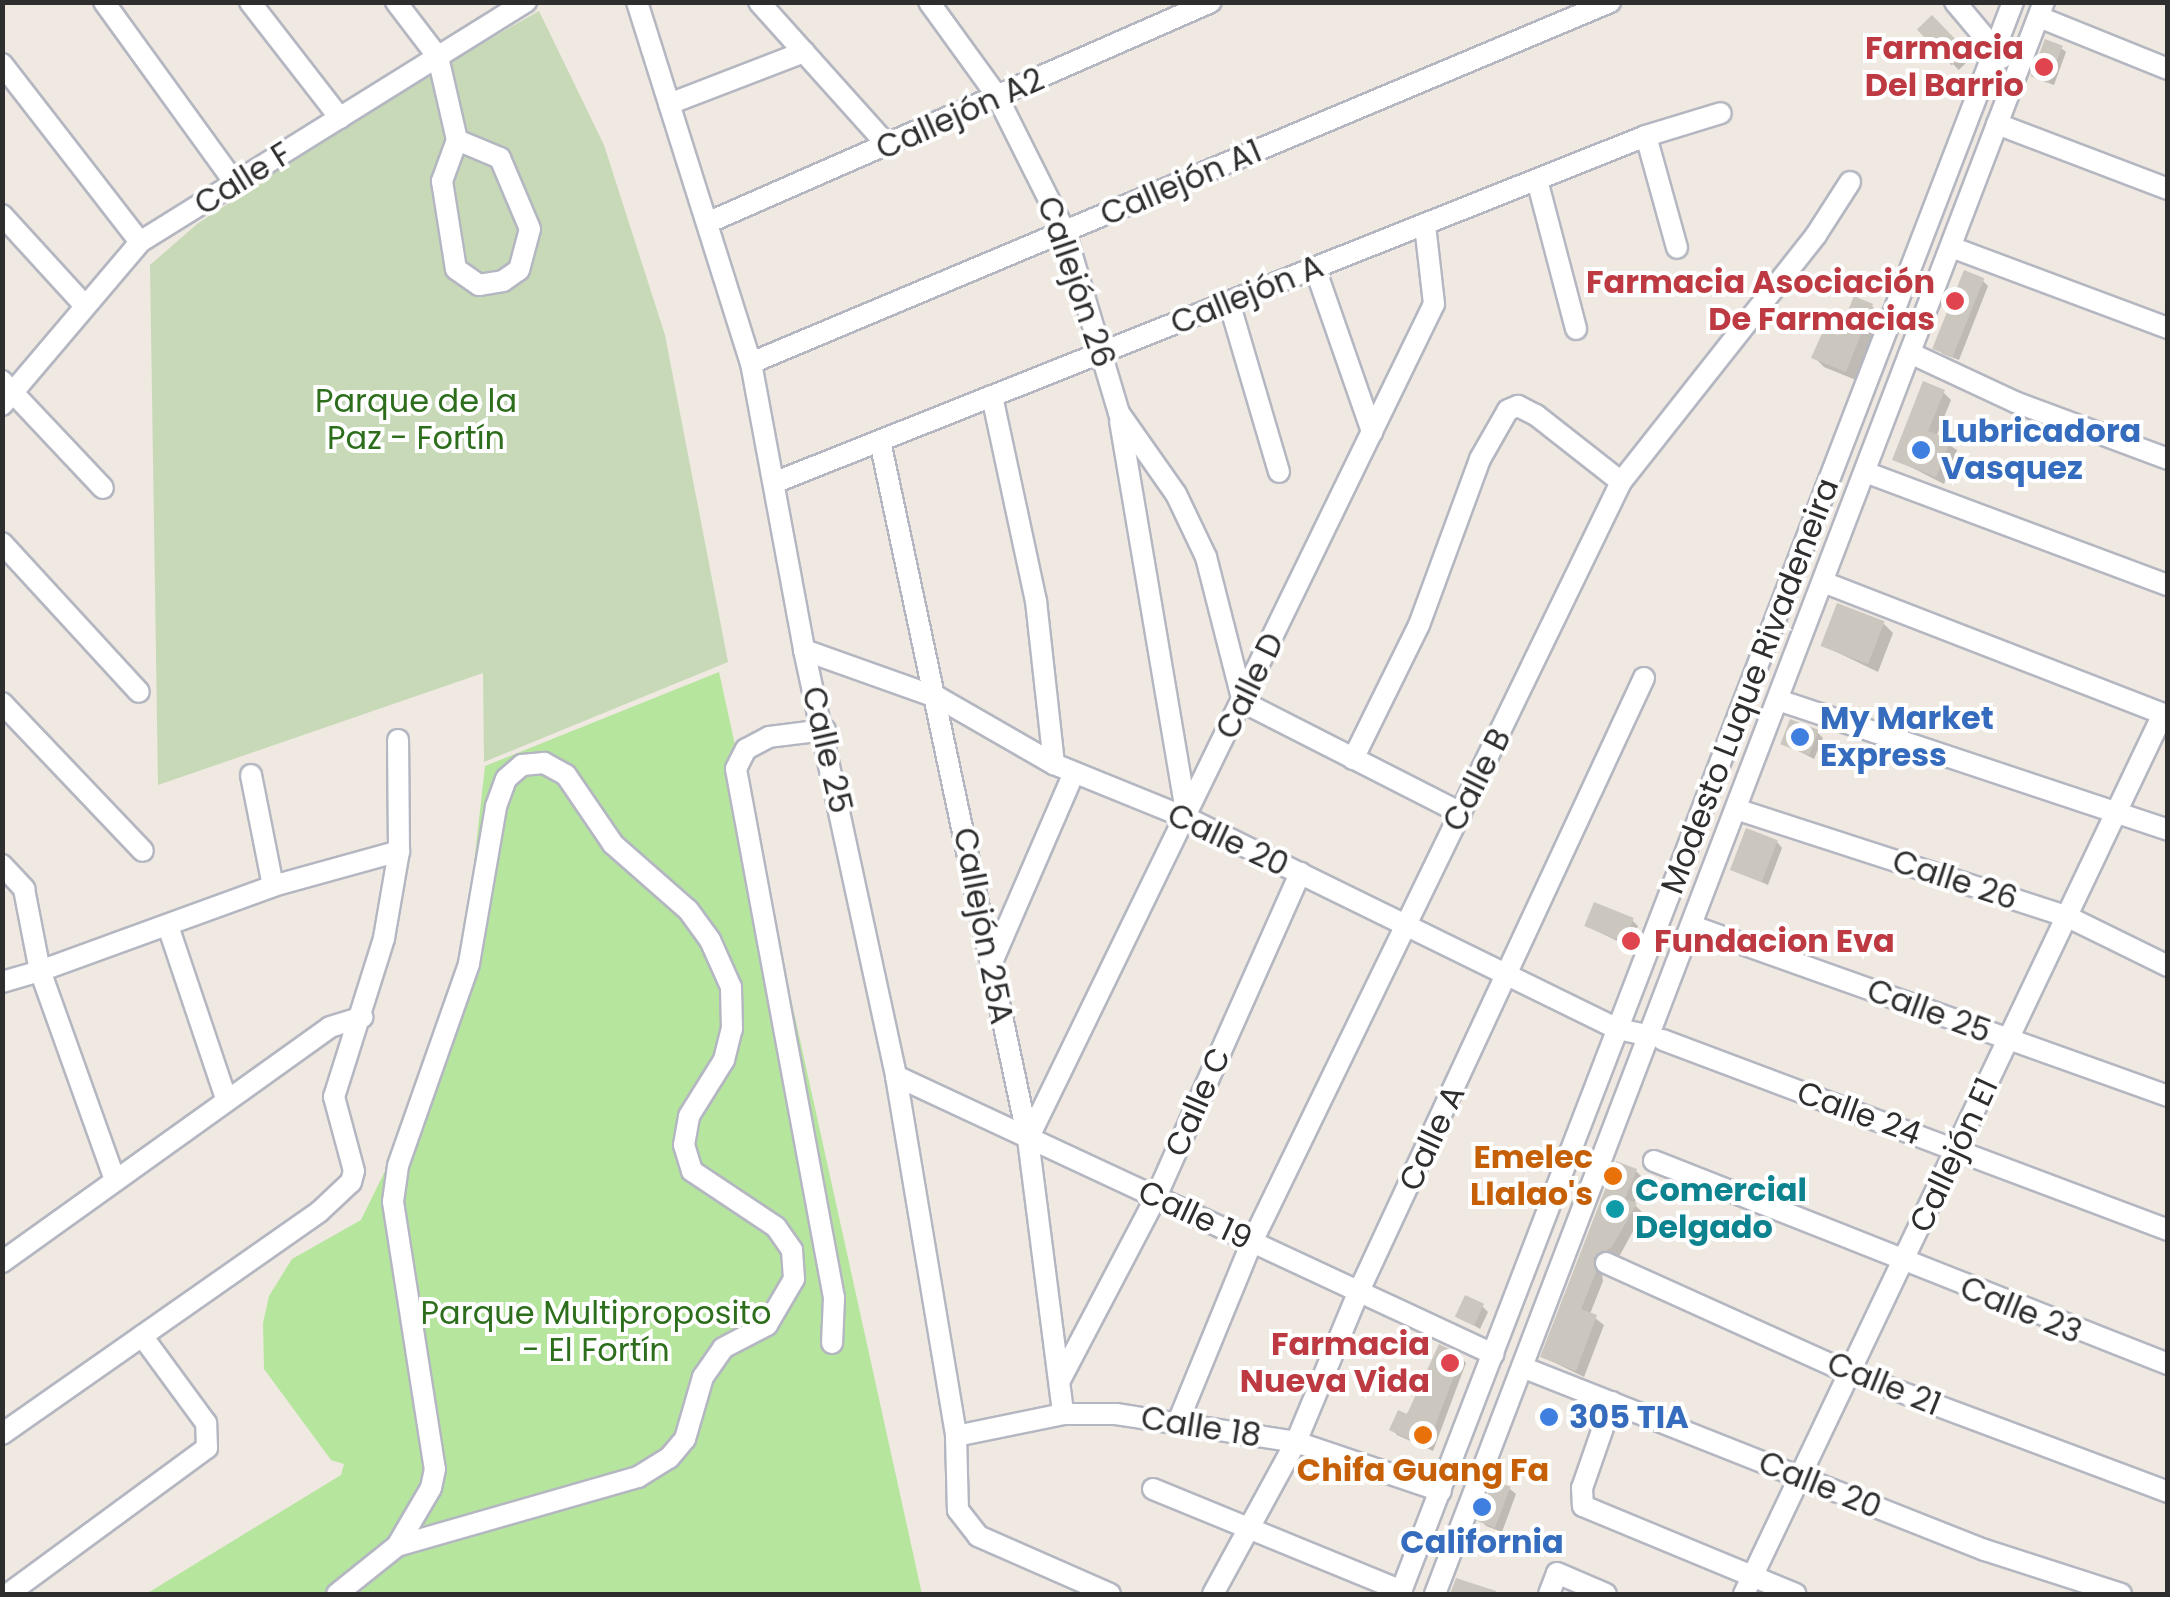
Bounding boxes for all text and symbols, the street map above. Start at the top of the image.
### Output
place label: Farmacia Del Barrio [1865,30,2024,105]
marker: Farmacia Del Barrio [2033,56,2055,78]
street label: Callejón A2 [870,60,1050,168]
street label: Callejón A1 [1095,132,1267,234]
street label: Calle F [188,134,298,224]
street label: Callejón 26 [1029,192,1123,372]
street label: Callejón A [1165,247,1329,343]
place label: Farmacia Asociación De Farmacias [1586,264,1935,339]
marker: Farmacia Asociación De Farmacias [1944,290,1966,312]
park label: Parque de la Paz - Fortín [315,383,517,458]
place label: Lubricadora Vasquez [1941,413,2141,488]
marker: Lubricadora Vasquez [1910,439,1932,461]
street label: Modesto Luque Rivadeneira [1653,473,1847,899]
street label: Calle D [1208,627,1292,745]
street label: Calle 25 [794,683,860,817]
place label: My Market Express [1820,700,1994,775]
street label: Calle B [1435,722,1519,838]
marker: My Market Express [1789,726,1811,748]
street label: Calle 20 [1161,795,1295,885]
street label: Callejón 25A [945,824,1021,1028]
street label: Calle 26 [1888,842,2022,918]
place label: Fundacion Eva [1654,922,1895,960]
marker: Fundacion Eva [1618,928,1644,954]
street label: Calle 25 [1862,971,1996,1051]
street label: Calle C [1157,1042,1239,1162]
street label: Callejón E1 [1902,1072,2006,1238]
street label: Calle 24 [1792,1073,1926,1153]
street label: Calle A [1391,1079,1473,1197]
place label: Emelec Llalao's [1470,1139,1593,1214]
marker: Emelec Llalao's [1602,1165,1624,1187]
street label: Calle 19 [1132,1172,1258,1258]
place label: Comercial Delgado [1635,1172,1807,1247]
marker: Comercial Delgado [1604,1198,1626,1220]
street label: Calle 23 [1955,1268,2087,1352]
park label: Parque Multiproposito - El Fortín [421,1295,771,1370]
place label: Farmacia Nueva Vida [1240,1326,1430,1401]
street label: Calle 21 [1822,1344,1946,1424]
marker: Farmacia Nueva Vida [1439,1352,1461,1374]
place label: 305 TIA [1569,1398,1689,1436]
street label: Calle 18 [1138,1399,1264,1455]
marker: 305 TIA [1538,1406,1560,1428]
marker: Chifa Guang Fa [1412,1424,1434,1446]
street label: Calle 20 [1753,1443,1887,1527]
place label: Chifa Guang Fa [1297,1451,1549,1489]
marker: California [1471,1496,1493,1518]
place label: California [1400,1523,1564,1561]

